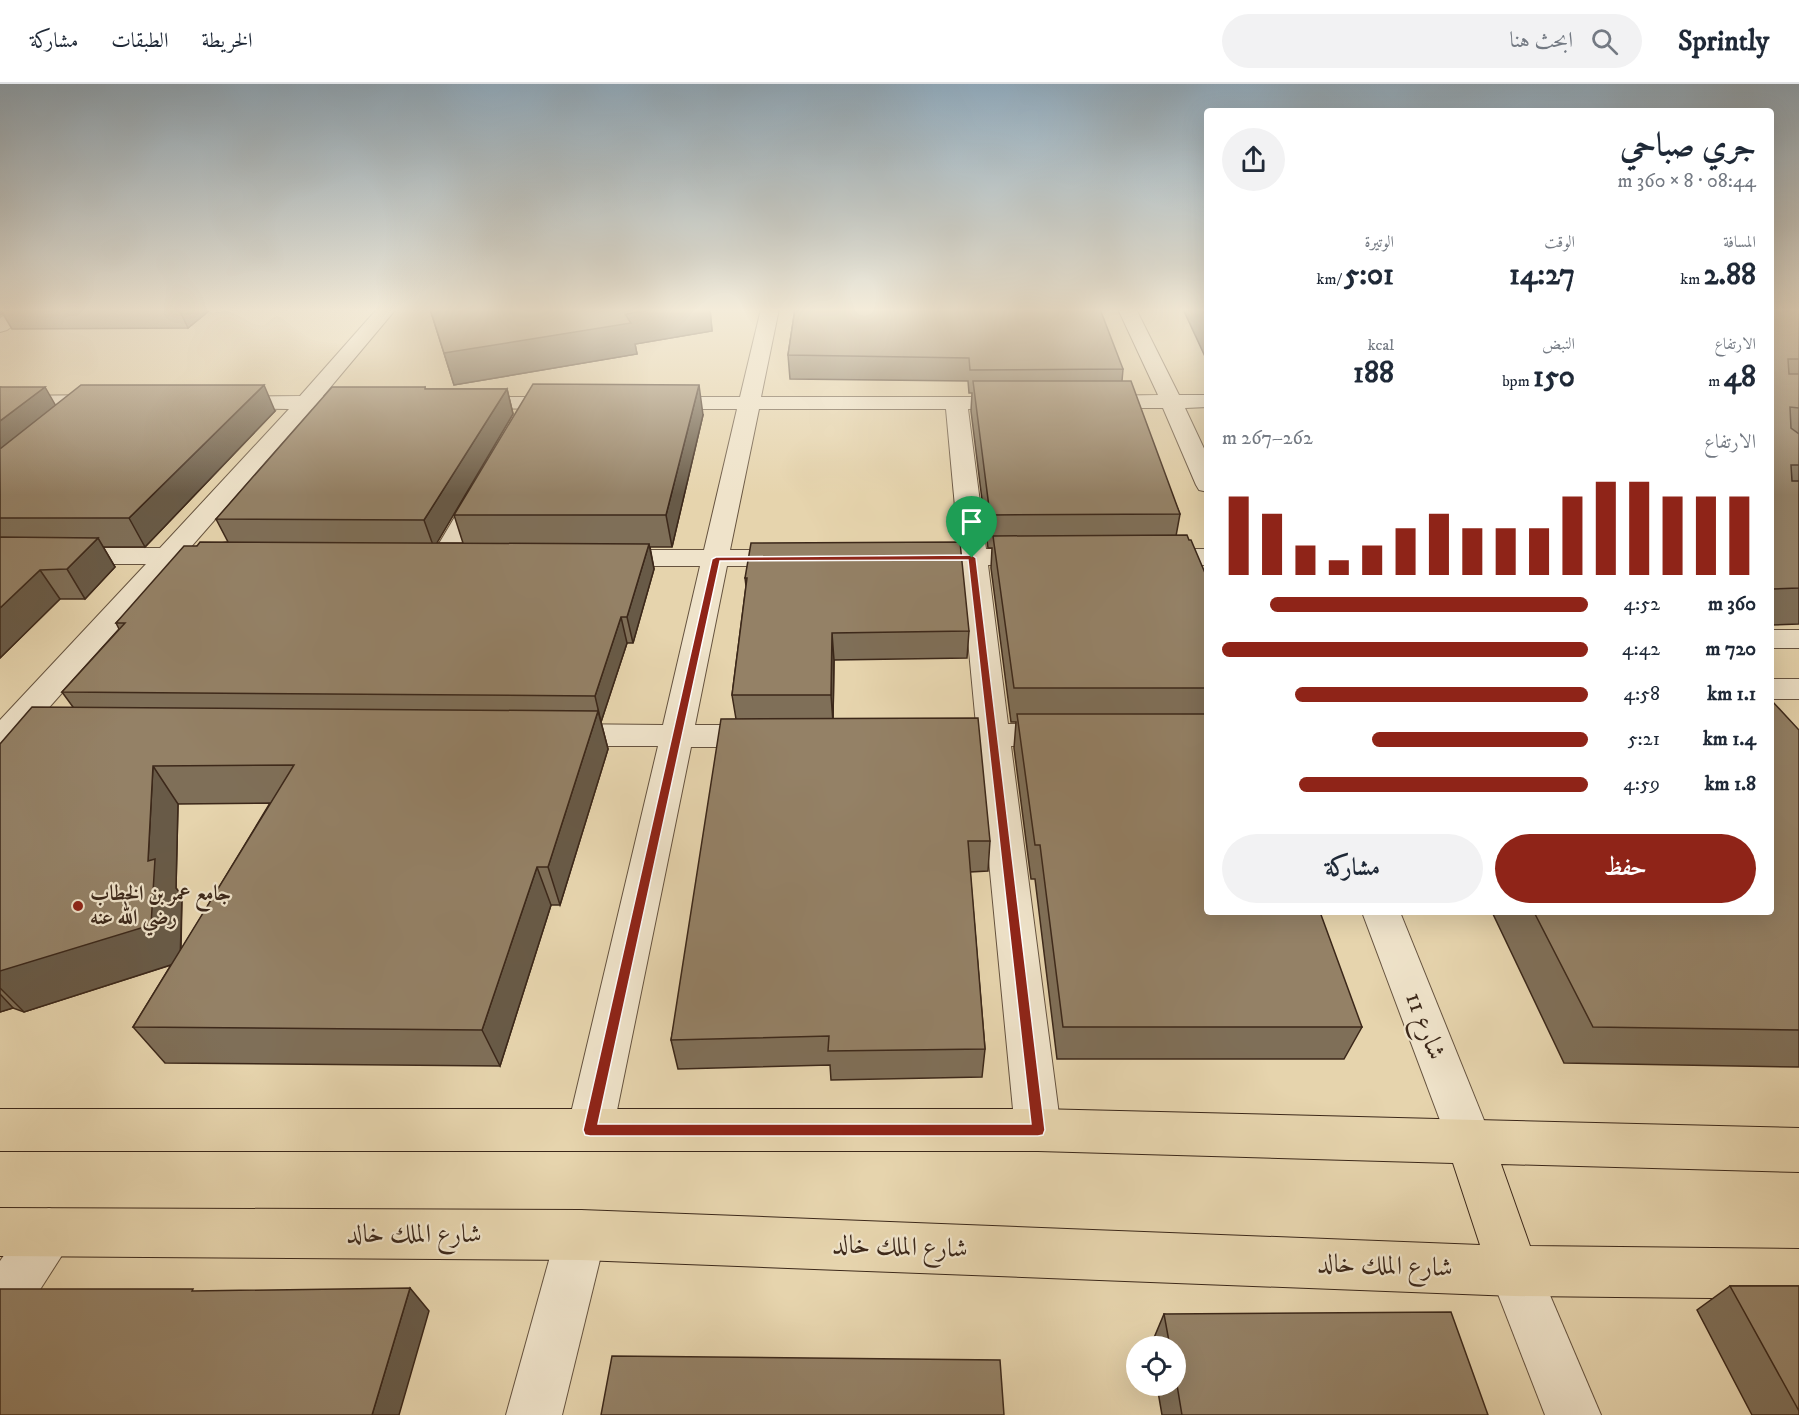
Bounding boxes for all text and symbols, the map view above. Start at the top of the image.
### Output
search box [1222,14,1642,68]
text: Sprintly [1678,24,1769,59]
icon: search [1588,25,1621,58]
text: ابحث هنا [1510,27,1573,54]
text: مشاركة [30,28,78,54]
text: الطبقات [111,28,168,54]
text: الخريطة [201,28,253,54]
text: جري صباحي [1620,126,1756,167]
button: share [1222,128,1285,191]
text: 08:44 · 8 × 360 m [1618,169,1756,194]
text: الوتيرة [1364,232,1394,252]
text: الوقت [1544,232,1575,252]
text: المسافة [1723,232,1756,252]
text: 5:01 [1344,257,1394,294]
text: 14:27 [1509,257,1575,294]
text: 2.88 [1704,257,1756,294]
text: /km [1317,269,1344,289]
text: km [1680,269,1704,289]
text: النبض [1542,334,1575,354]
text: الارتفاع [1714,334,1756,354]
text: kcal [1368,335,1394,355]
text: 188 [1353,355,1394,392]
text: 150 [1533,359,1575,396]
text: 48 [1724,359,1756,396]
text: bpm [1502,371,1533,391]
text: m [1708,371,1724,391]
text: 262–267 m [1222,426,1313,451]
text: الارتفاع [1704,430,1756,455]
pin [946,496,997,558]
icon: arrive [955,505,988,538]
text: 4:52 [1624,592,1660,617]
text: 360 m [1708,592,1756,617]
text: 4:42 [1622,637,1660,662]
text: 720 m [1706,637,1756,662]
text: 4:58 [1623,682,1660,707]
text: 1.1 km [1707,682,1756,707]
text: 5:21 [1628,727,1660,752]
text: 1.4 km [1703,727,1756,752]
text: 4:59 [1623,772,1660,797]
text: 1.8 km [1705,772,1756,797]
button: مشاركة [1222,834,1483,903]
button: حفظ [1495,834,1756,903]
place label: جامع عمر بن الخطاب رضي الله عنه [90,881,231,937]
marker: جامع عمر بن الخطاب رضي الله عنه [71,899,85,913]
street label: شارع 11 [1393,987,1453,1066]
street label: شارع الملك خالد [346,1218,482,1255]
street label: شارع الملك خالد [832,1228,968,1270]
street label: شارع الملك خالد [1317,1247,1453,1289]
map controls [1126,1336,1186,1396]
button: locate [1126,1336,1186,1396]

